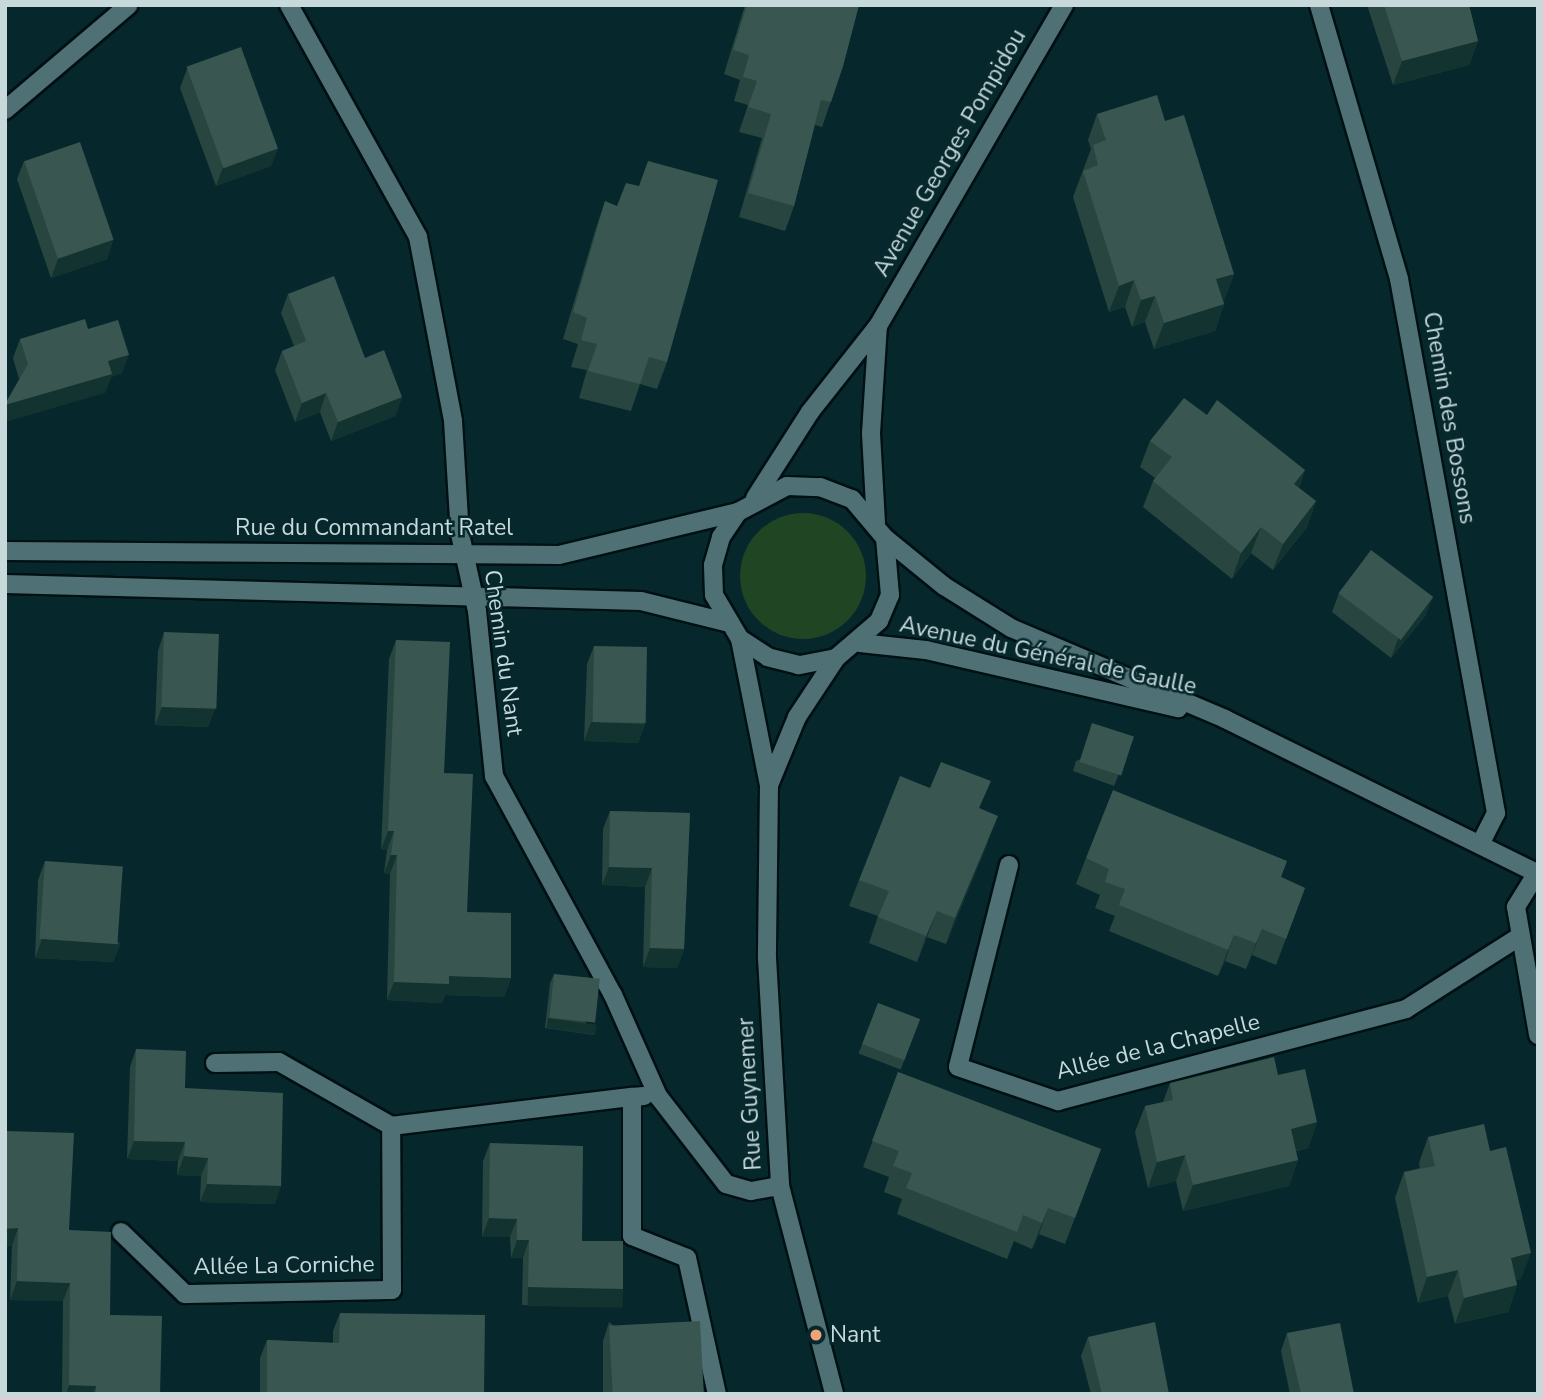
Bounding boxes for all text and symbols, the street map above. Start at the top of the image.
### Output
street label: Avenue Georges Pompidou [868,24,1032,282]
street label: Chemin des Bossons [1417,310,1481,526]
street label: Rue du Commandant Ratel [235,514,513,542]
street label: Chemin du Nant [478,568,528,738]
street label: Avenue du Général de Gaulle [897,611,1199,701]
street label: Allée de la Chapelle [1053,1008,1263,1086]
street label: Rue Guynemer [732,1017,768,1171]
street label: Allée La Corniche [193,1251,375,1281]
place label: Nant [830,1321,880,1349]
marker: Nant [808,1327,824,1343]

